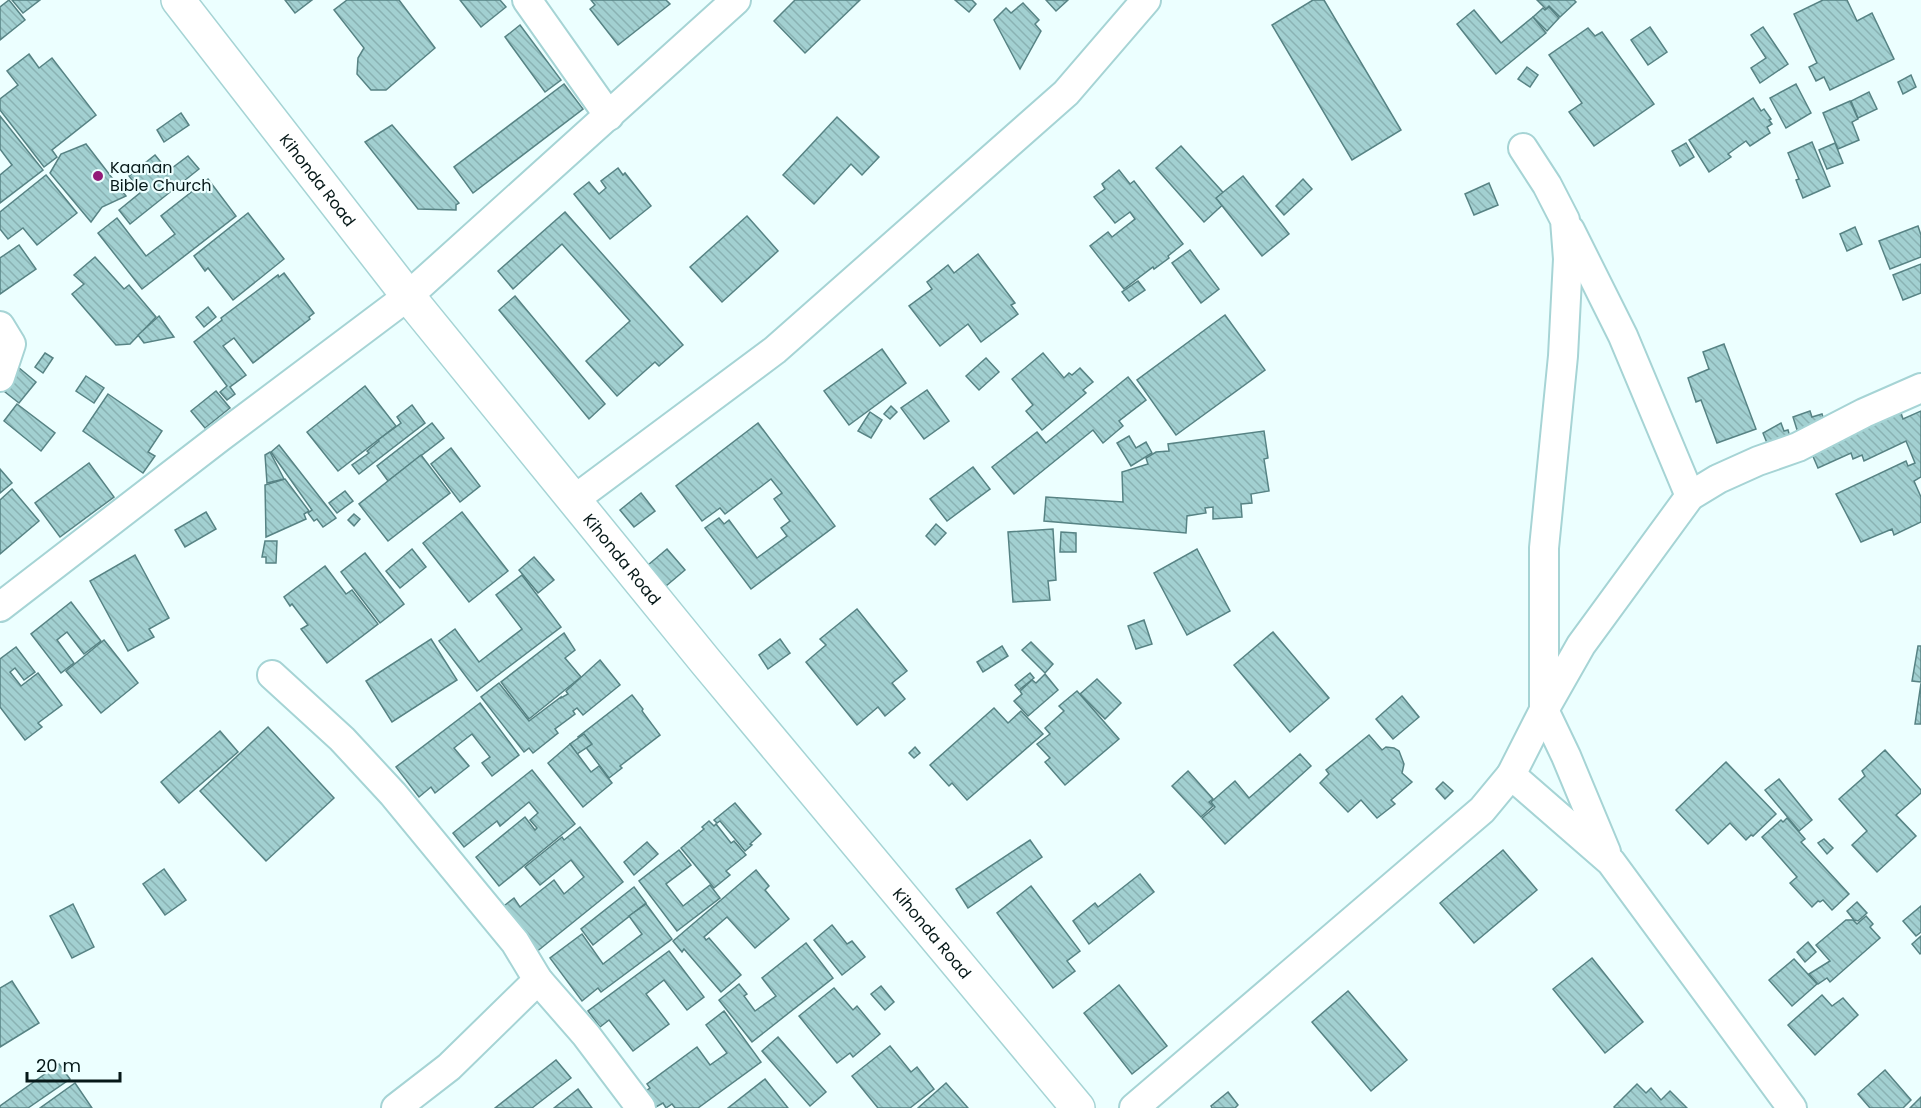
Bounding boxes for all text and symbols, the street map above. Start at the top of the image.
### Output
street label: Kihonda Road [274,129,361,231]
place label: Kaanan Bible Church [110,156,211,197]
marker: Kaanan Bible Church [91,169,105,183]
street label: Kihonda Road [578,508,666,610]
street label: Kihonda Road [888,883,977,984]
scale bar [27,1045,120,1083]
text: 20 m [36,1053,81,1078]

